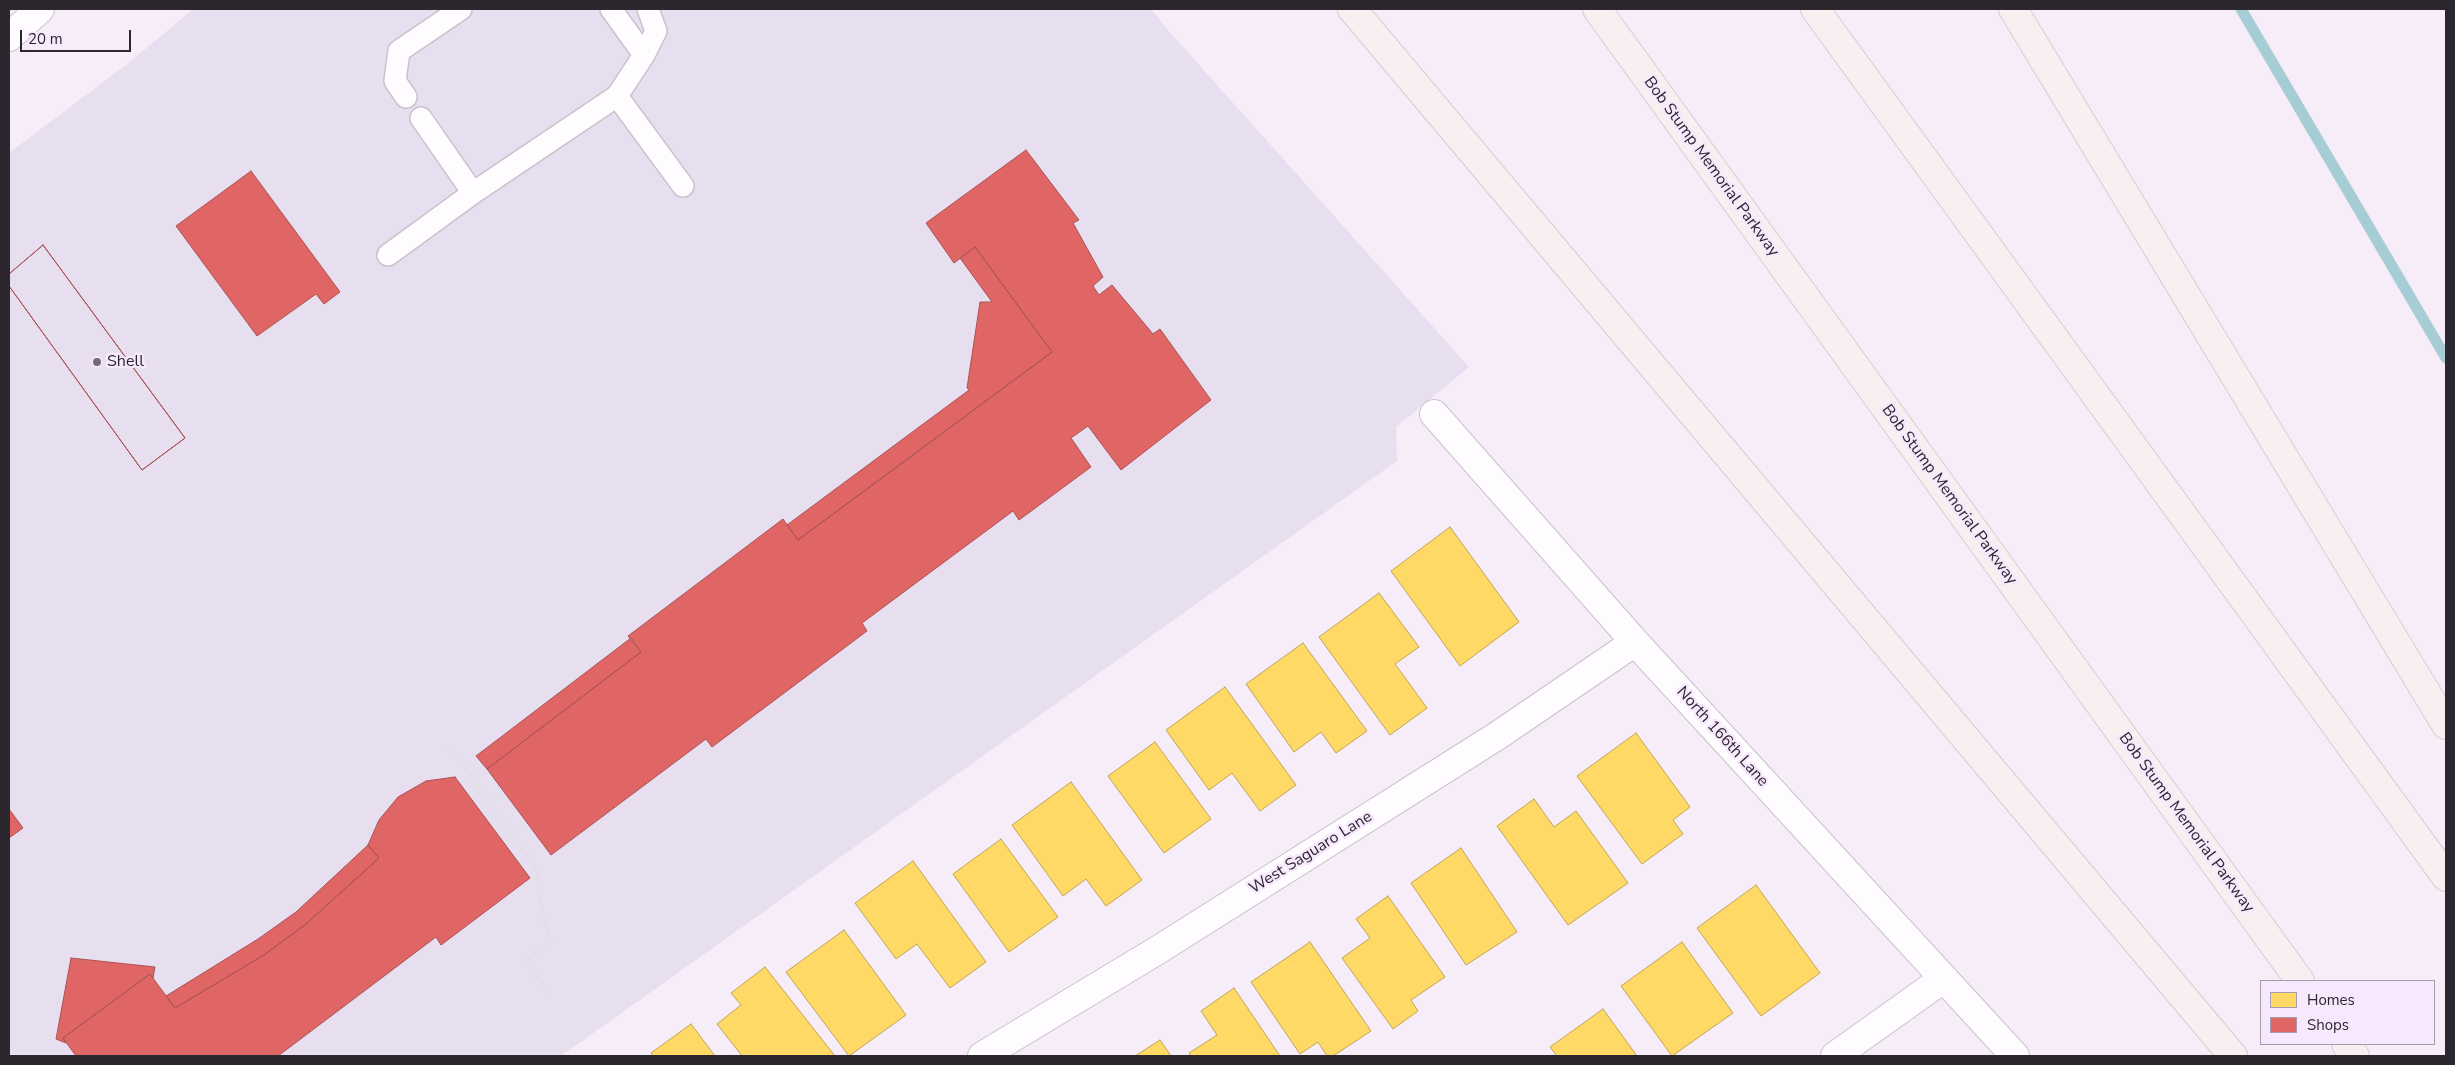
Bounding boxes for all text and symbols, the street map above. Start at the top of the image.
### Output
scale bar [22,20,134,52]
text: 20 m [28,29,63,49]
street label: Bob Stump Memorial Parkway [1639,73,1783,261]
place label: Shell [107,352,144,372]
marker: Shell [91,356,103,368]
street label: Bob Stump Memorial Parkway [1877,401,2021,589]
street label: North 166th Lane [1672,683,1772,791]
street label: Bob Stump Memorial Parkway [2114,729,2258,917]
street label: West Saguaro Lane [1246,807,1376,899]
legend [2260,980,2435,1045]
text: Homes [2307,990,2355,1010]
text: Shops [2307,1015,2349,1035]

